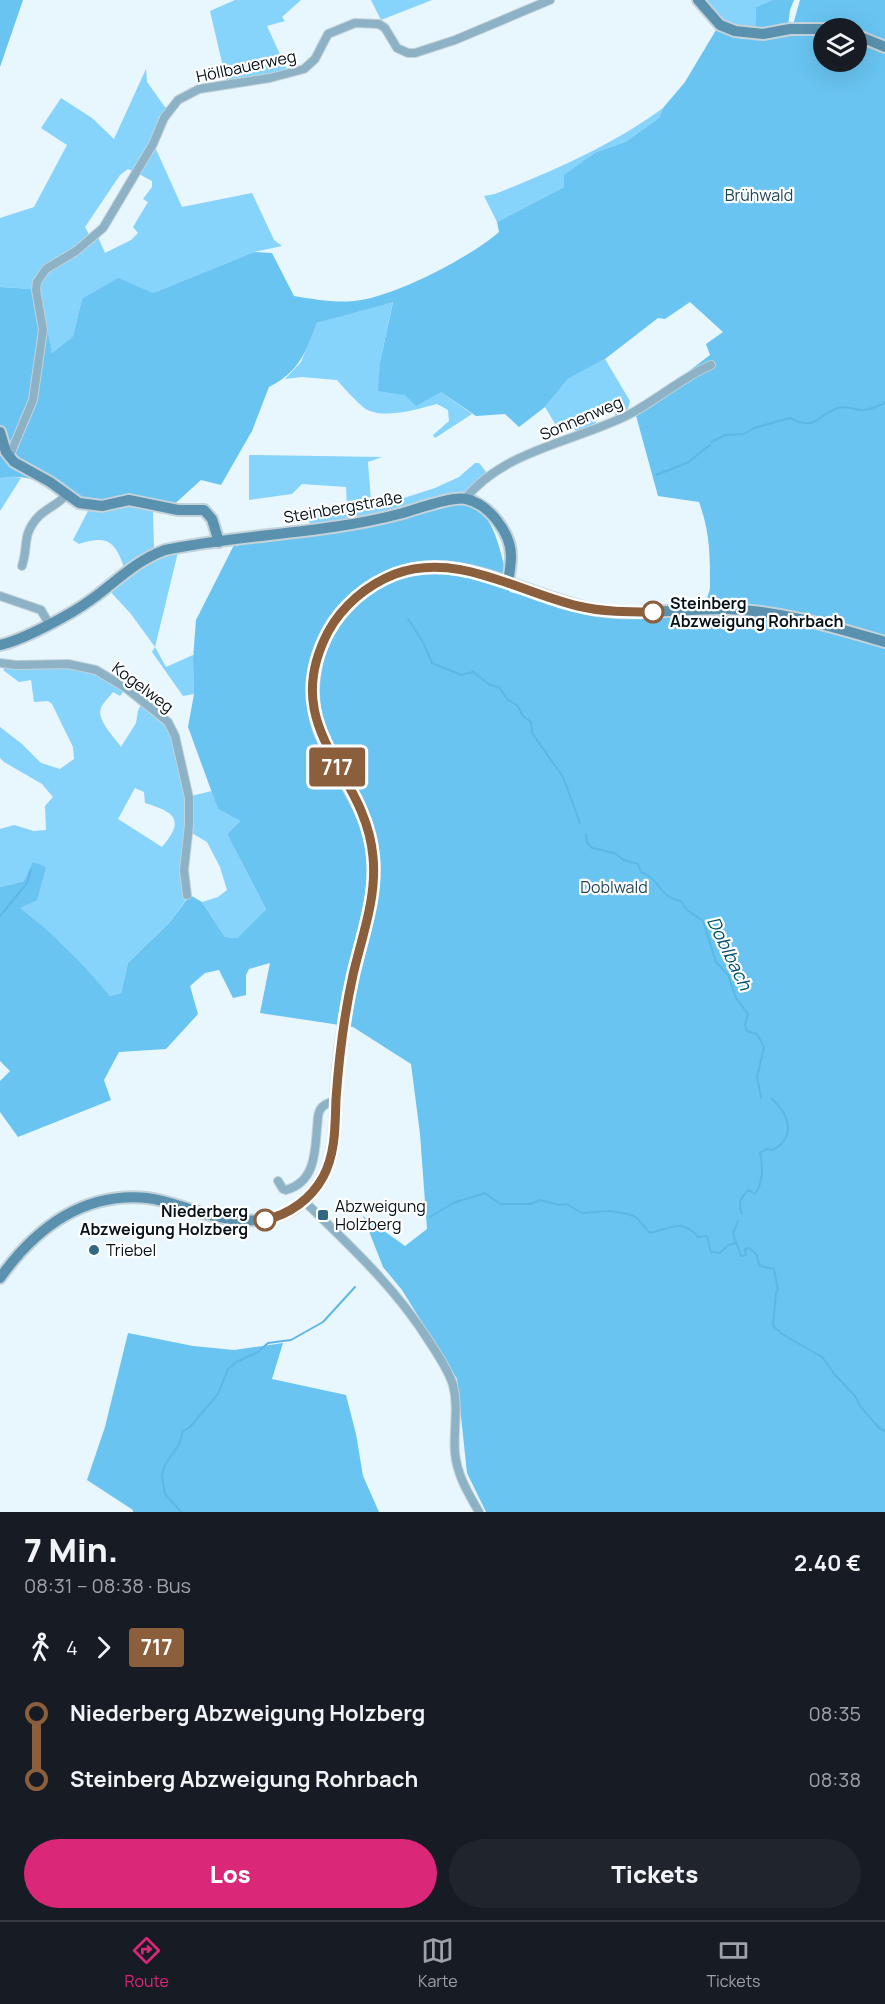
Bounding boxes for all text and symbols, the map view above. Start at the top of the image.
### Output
map controls [813,18,867,72]
button: layers [813,18,867,72]
street label: Höllbauerweg [194,45,298,87]
park label: Brühwald [725,184,793,206]
street label: Sonnenweg [536,391,626,445]
street label: Steinbergstraße [282,486,404,528]
place label: Steinberg Abzweigung Rohrbach [670,592,844,632]
marker: Steinberg Abzweigung Rohrbach [642,601,664,623]
street label: Kogelweg [108,657,178,717]
line badge: 717 [302,748,372,786]
text: 717 [321,753,353,781]
park label: Doblwald [580,876,648,898]
water label: Doblbach [702,912,759,995]
place label: Abzweigung Holzberg [335,1195,426,1235]
place label: Niederberg Abzweigung Holzberg [80,1200,248,1240]
marker: Abzweigung Holzberg [316,1208,330,1222]
marker: Niederberg Abzweigung Holzberg [254,1209,276,1231]
place label: Triebel [106,1239,156,1261]
marker: Triebel [87,1243,101,1257]
text: 7 Min. [24,1527,118,1572]
text: 2.40 € [794,1548,861,1578]
text: 08:31 – 08:38 · Bus [24,1572,191,1599]
icon: walk [24,1631,57,1664]
icon: forward [87,1631,120,1664]
text: 717 [141,1633,172,1661]
text: 4 [66,1634,78,1661]
text: Niederberg Abzweigung Holzberg [70,1698,425,1728]
text: 08:35 [809,1700,861,1727]
text: Steinberg Abzweigung Rohrbach [70,1764,418,1794]
text: 08:38 [809,1766,861,1793]
button: Los [24,1839,437,1908]
button: Tickets [449,1839,861,1908]
tab: Route [124,1934,169,1992]
tab: Karte [418,1934,458,1992]
tab: Tickets [706,1934,761,1992]

